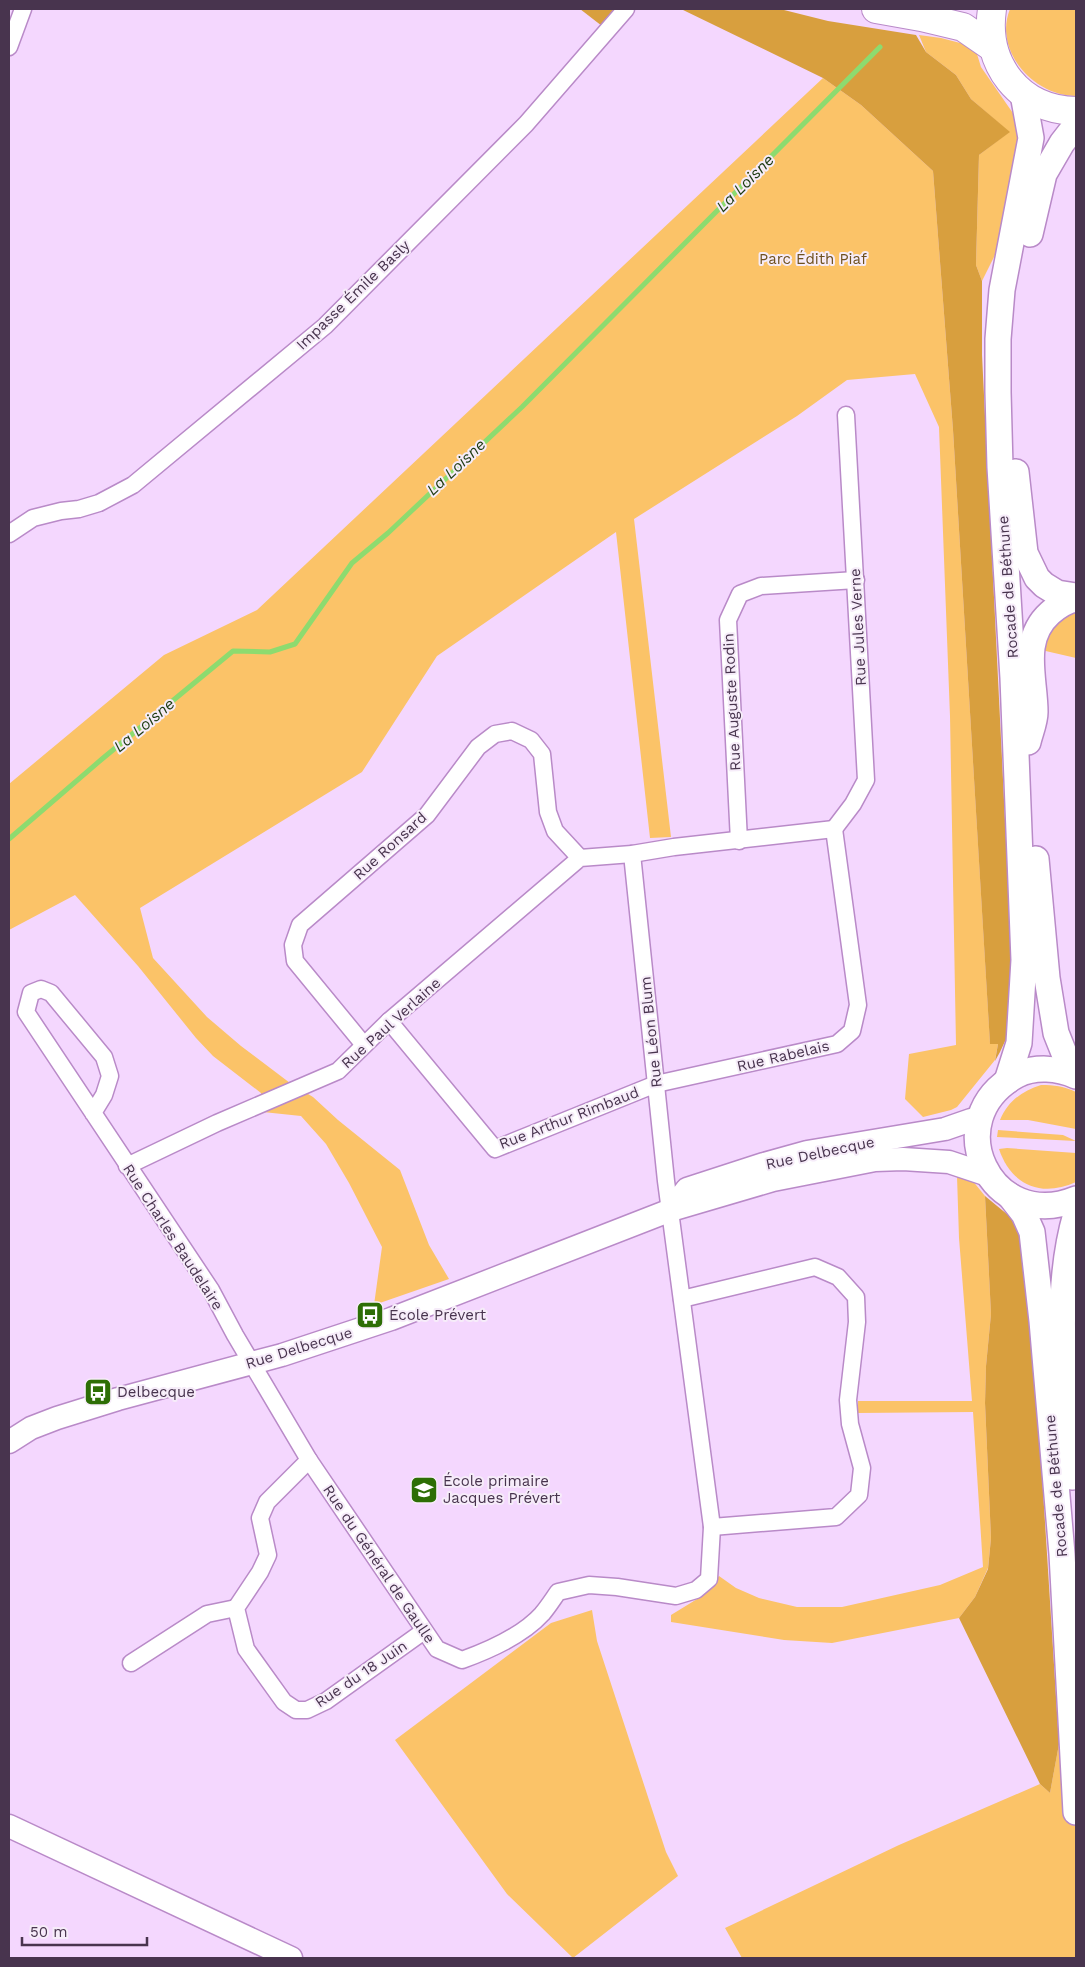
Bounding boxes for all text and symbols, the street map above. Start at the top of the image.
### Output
water label: La Loisne [712,150,778,216]
street label: Impasse Émile Basly [293,236,414,354]
park label: Parc Édith Piaf [759,250,867,268]
water label: La Loisne [423,435,489,499]
street label: Rocade de Béthune [994,515,1022,659]
street label: Rue Jules Verne [846,568,870,686]
street label: Rue Auguste Rodin [719,633,745,771]
water label: La Loisne [110,694,178,756]
street label: Rue Ronsard [350,808,430,884]
street label: Rue Paul Verlaine [338,974,444,1072]
street label: Rue Léon Blum [636,976,666,1088]
street label: Rue Rabelais [735,1037,831,1075]
street label: Rue Arthur Rimbaud [497,1083,641,1153]
street label: Rue Delbecque [764,1133,876,1173]
street label: Rue Charles Baudelaire [119,1161,227,1313]
bus stop icon: École Prévert [355,1300,385,1330]
place label: École Prévert [389,1306,487,1324]
street label: Rue Delbecque [243,1323,355,1373]
bus stop icon: Delbecque [83,1377,113,1407]
place label: Delbecque [117,1383,195,1401]
street label: Rocade de Béthune [1041,1414,1071,1558]
place label: École primaire Jacques Prévert [443,1472,561,1507]
school or university icon: École primaire Jacques Prévert [409,1475,439,1505]
street label: Rue du Général de Gaulle [319,1481,439,1647]
street label: Rue du 18 Juin [312,1637,410,1711]
scale bar [22,1914,148,1946]
text: 50 m [30,1923,67,1941]

